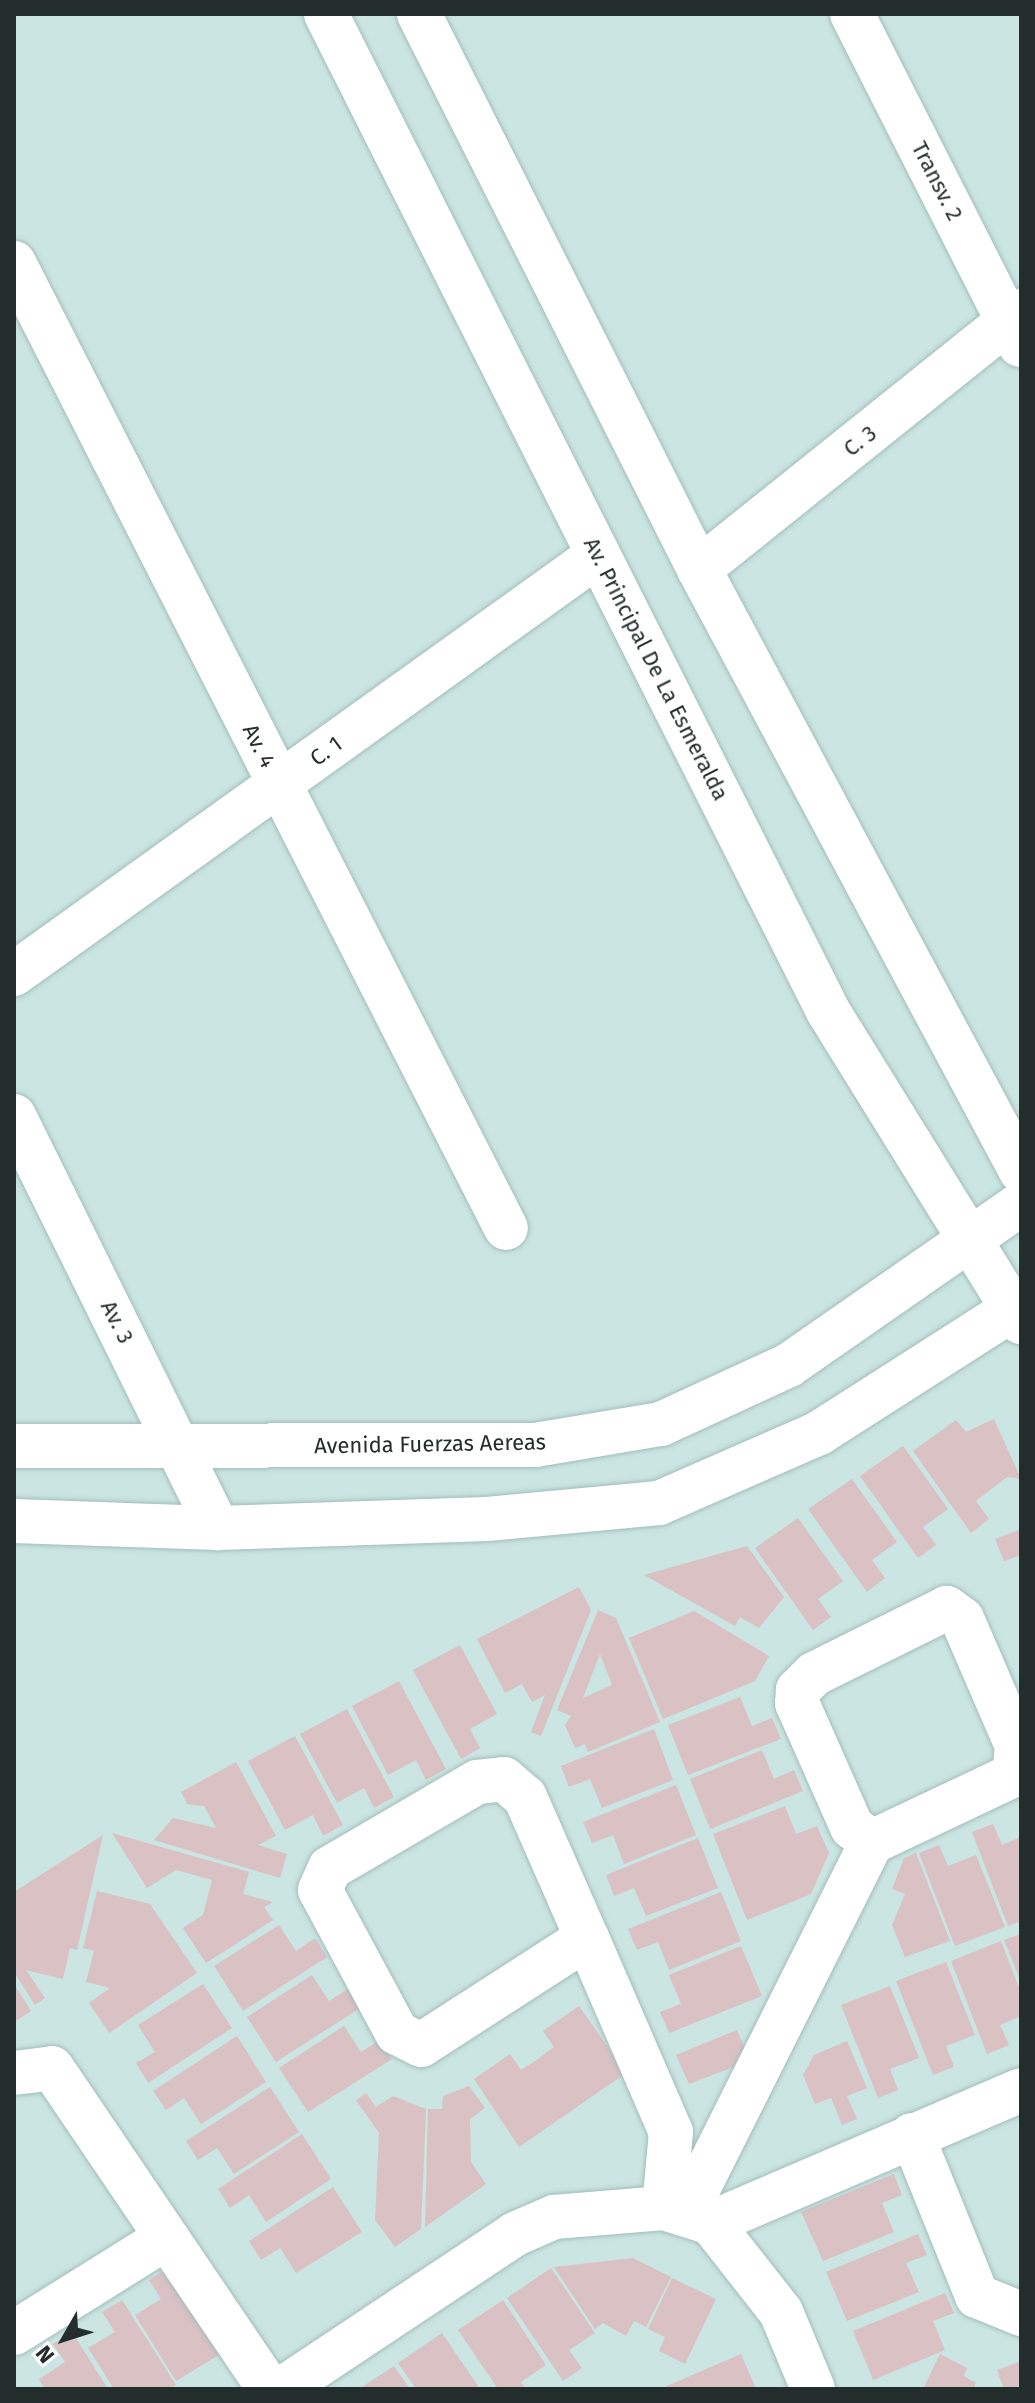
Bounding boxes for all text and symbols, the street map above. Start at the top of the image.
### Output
street label: Transv. 2 [906,137,968,225]
street label: C. 3 [838,420,882,462]
street label: Av. Principal De La Esmeralda [578,533,734,805]
street label: Av. 4 [237,720,281,772]
street label: C. 1 [305,731,347,771]
street label: Av. 3 [95,1296,139,1348]
street label: Avenida Fuerzas Aereas [314,1429,546,1459]
north arrow [24,2299,104,2379]
text: N [30,2340,60,2369]

